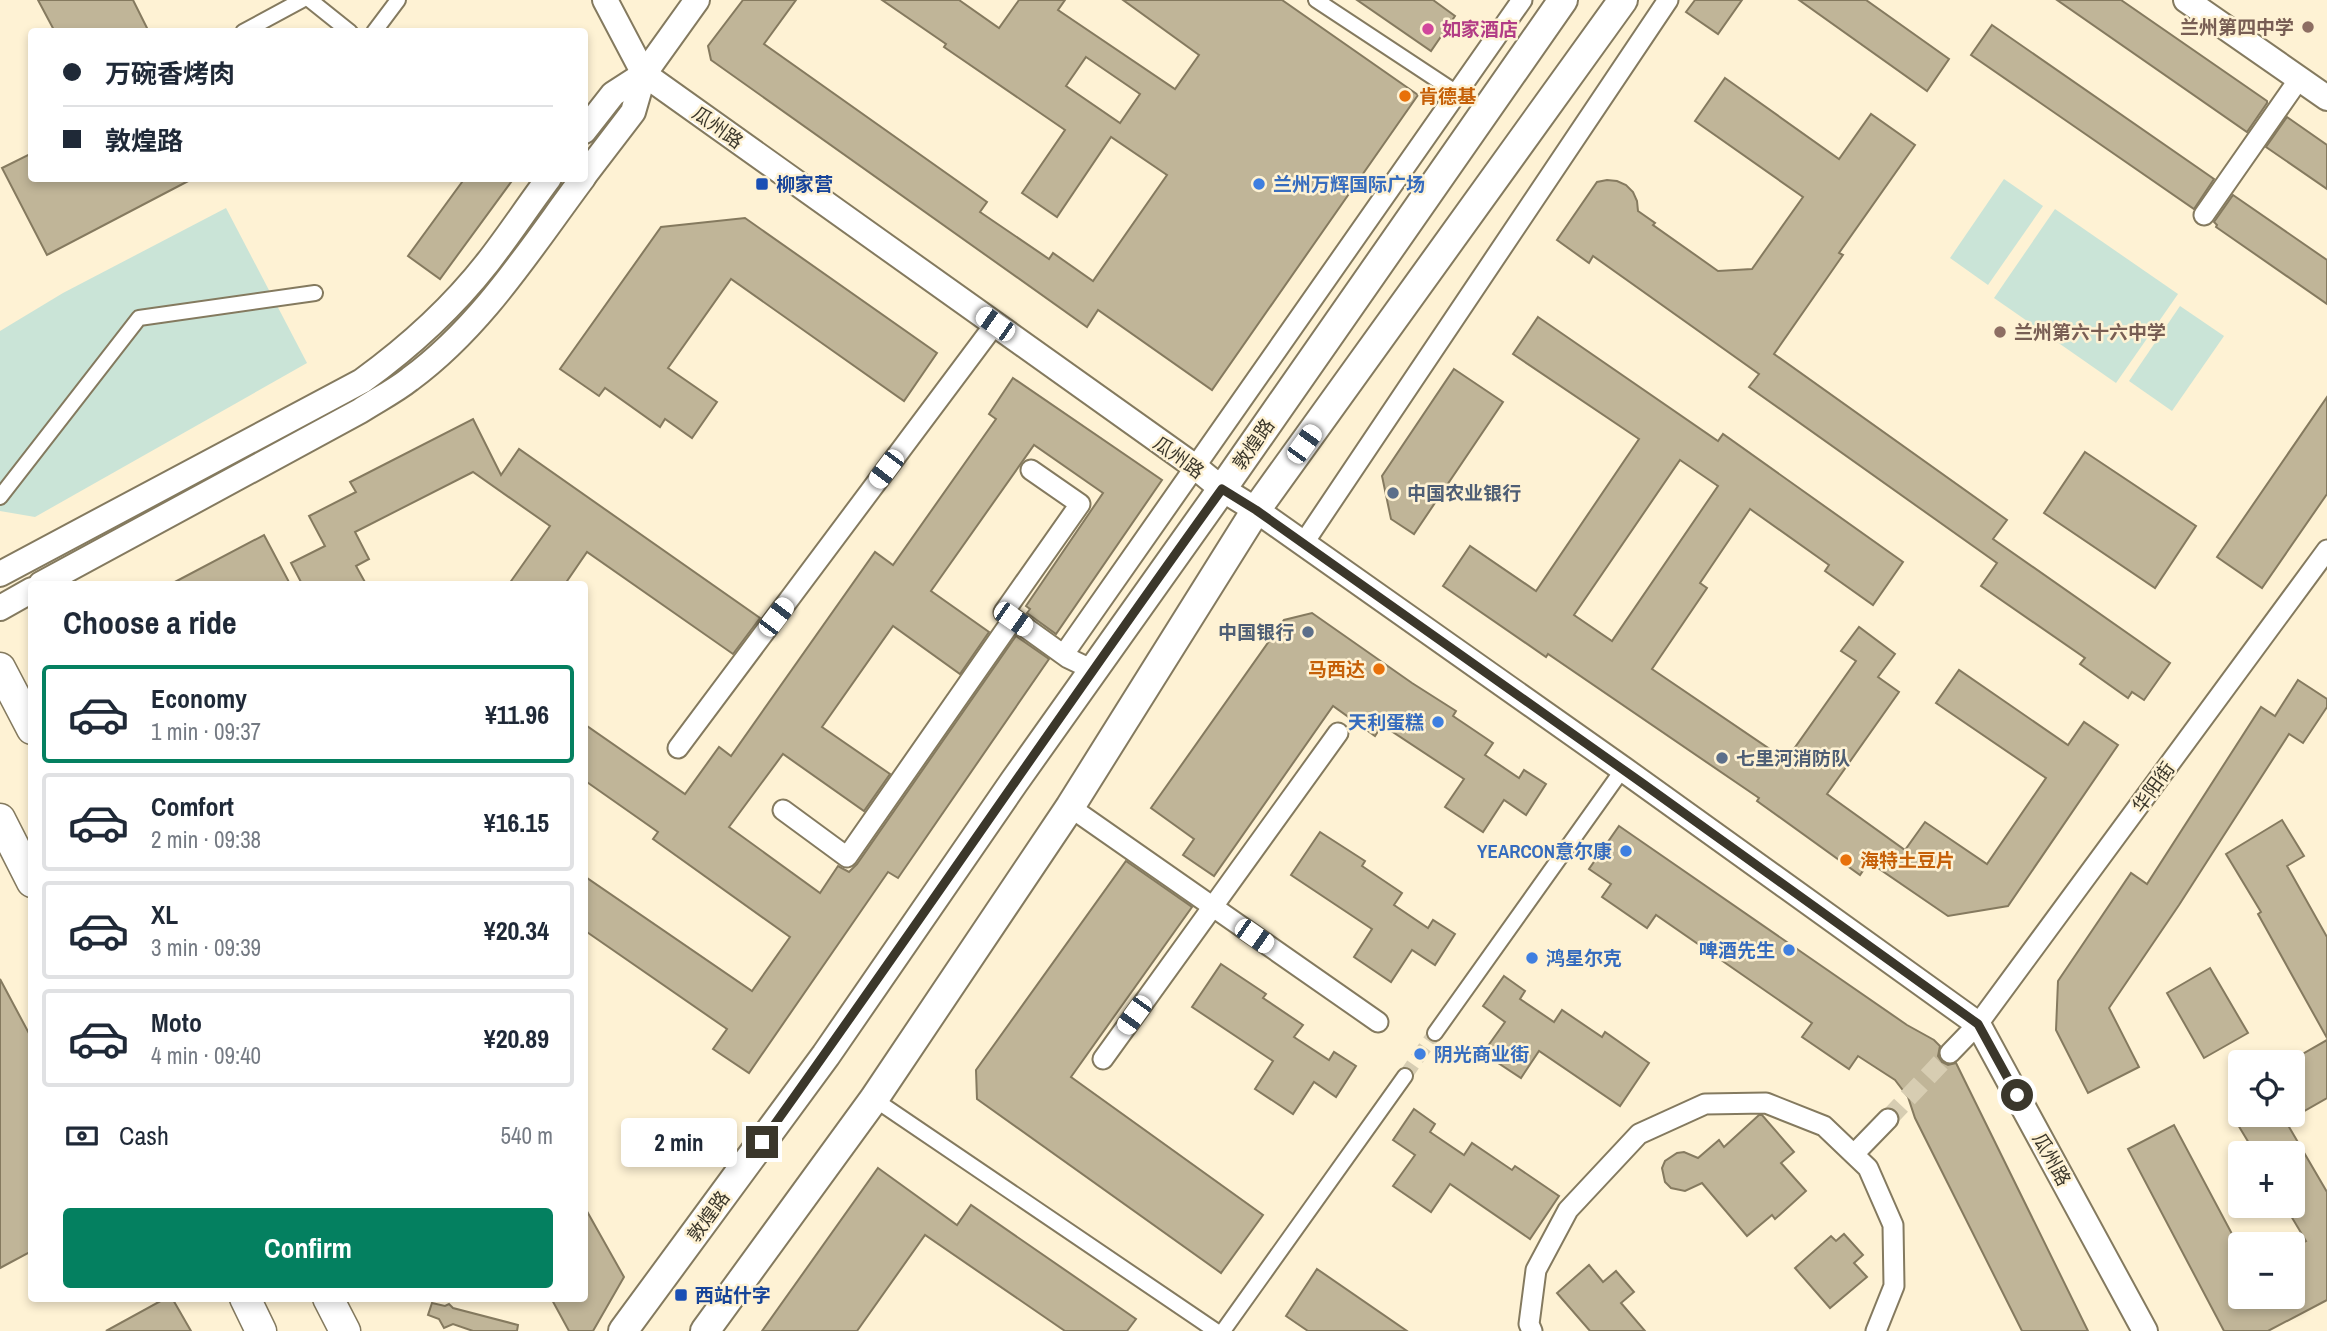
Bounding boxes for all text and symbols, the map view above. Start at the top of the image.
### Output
place label: 兰州第四中学 [2180,14,2294,40]
place label: 如家酒店 [1442,16,1518,42]
marker: 兰州第四中学 [2300,19,2316,35]
marker: 如家酒店 [1420,21,1436,37]
text: 万碗香烤肉 [105,56,235,91]
place label: 肯德基 [1419,83,1477,109]
marker: 肯德基 [1397,88,1413,104]
street label: 瓜州路 [687,100,749,154]
text: 敦煌路 [105,123,183,158]
place label: 柳家营 [776,171,833,197]
place label: 兰州万辉国际广场 [1273,171,1425,197]
marker: 柳家营 [754,176,770,192]
marker: 兰州万辉国际广场 [1251,176,1267,192]
car [972,303,1019,345]
place label: 兰州第六十六中学 [2014,319,2166,345]
marker: 兰州第六十六中学 [1992,324,2008,340]
street label: 敦煌路 [1226,413,1280,475]
car [1284,421,1325,467]
street label: 瓜州路 [1148,430,1210,484]
car [865,446,908,492]
place label: 中国农业银行 [1407,480,1521,506]
marker: 中国农业银行 [1385,485,1401,501]
car [755,594,798,640]
car [990,598,1037,640]
text: Choose a ride [63,601,237,644]
place label: 中国银行 [1218,619,1294,645]
marker: 中国银行 [1300,624,1316,640]
place label: 马西达 [1308,656,1365,682]
marker: 马西达 [1371,661,1387,677]
text: Economy [151,681,247,716]
icon: car [67,683,130,746]
text: ¥11.96 [485,697,549,732]
place label: 天利蛋糕 [1348,709,1424,735]
marker: 天利蛋糕 [1430,714,1446,730]
text: 1 min · 09:37 [151,716,261,747]
place label: 七里河消防队 [1736,745,1850,771]
marker: 七里河消防队 [1714,750,1730,766]
street label: 华阳街 [2126,756,2180,818]
text: Comfort [151,789,234,824]
icon: car [67,791,130,854]
text: ¥16.15 [484,805,549,840]
text: 2 min · 09:38 [151,824,261,855]
place label: YEARCON意尔康 [1477,838,1612,864]
marker: YEARCON意尔康 [1618,843,1634,859]
place label: 海特土豆片 [1860,847,1955,873]
marker: 海特土豆片 [1838,852,1854,868]
text: XL [151,897,178,932]
icon: car [67,899,130,962]
text: ¥20.34 [484,913,549,948]
car [1231,915,1278,957]
text: 3 min · 09:39 [151,932,261,963]
place label: 啤酒先生 [1699,937,1775,963]
marker: 啤酒先生 [1781,942,1797,958]
place label: 鸿星尔克 [1546,945,1622,971]
marker: 鸿星尔克 [1524,950,1540,966]
car [1114,992,1155,1038]
text: Moto [151,1005,202,1040]
icon: car [67,1007,130,1070]
text: ¥20.89 [484,1021,549,1056]
text: 4 min · 09:40 [151,1040,261,1071]
place label: 阴光商业街 [1434,1041,1529,1067]
marker: 阴光商业街 [1412,1046,1428,1062]
map controls [2228,1050,2305,1309]
button: locate [2228,1050,2305,1127]
route start [2001,1079,2033,1111]
icon: cash [63,1117,101,1155]
text: Cash [119,1118,169,1153]
callout: 2 min [622,1118,738,1166]
text: 540 m [501,1120,553,1151]
route end [746,1126,778,1158]
text: 2 min [654,1127,704,1158]
street label: 瓜州路 [2027,1128,2077,1190]
button: + [2228,1141,2305,1218]
street label: 敦煌路 [681,1185,735,1247]
button: Confirm [63,1208,553,1288]
button: − [2228,1232,2305,1309]
place label: 西站什字 [695,1282,771,1308]
marker: 西站什字 [673,1287,689,1303]

